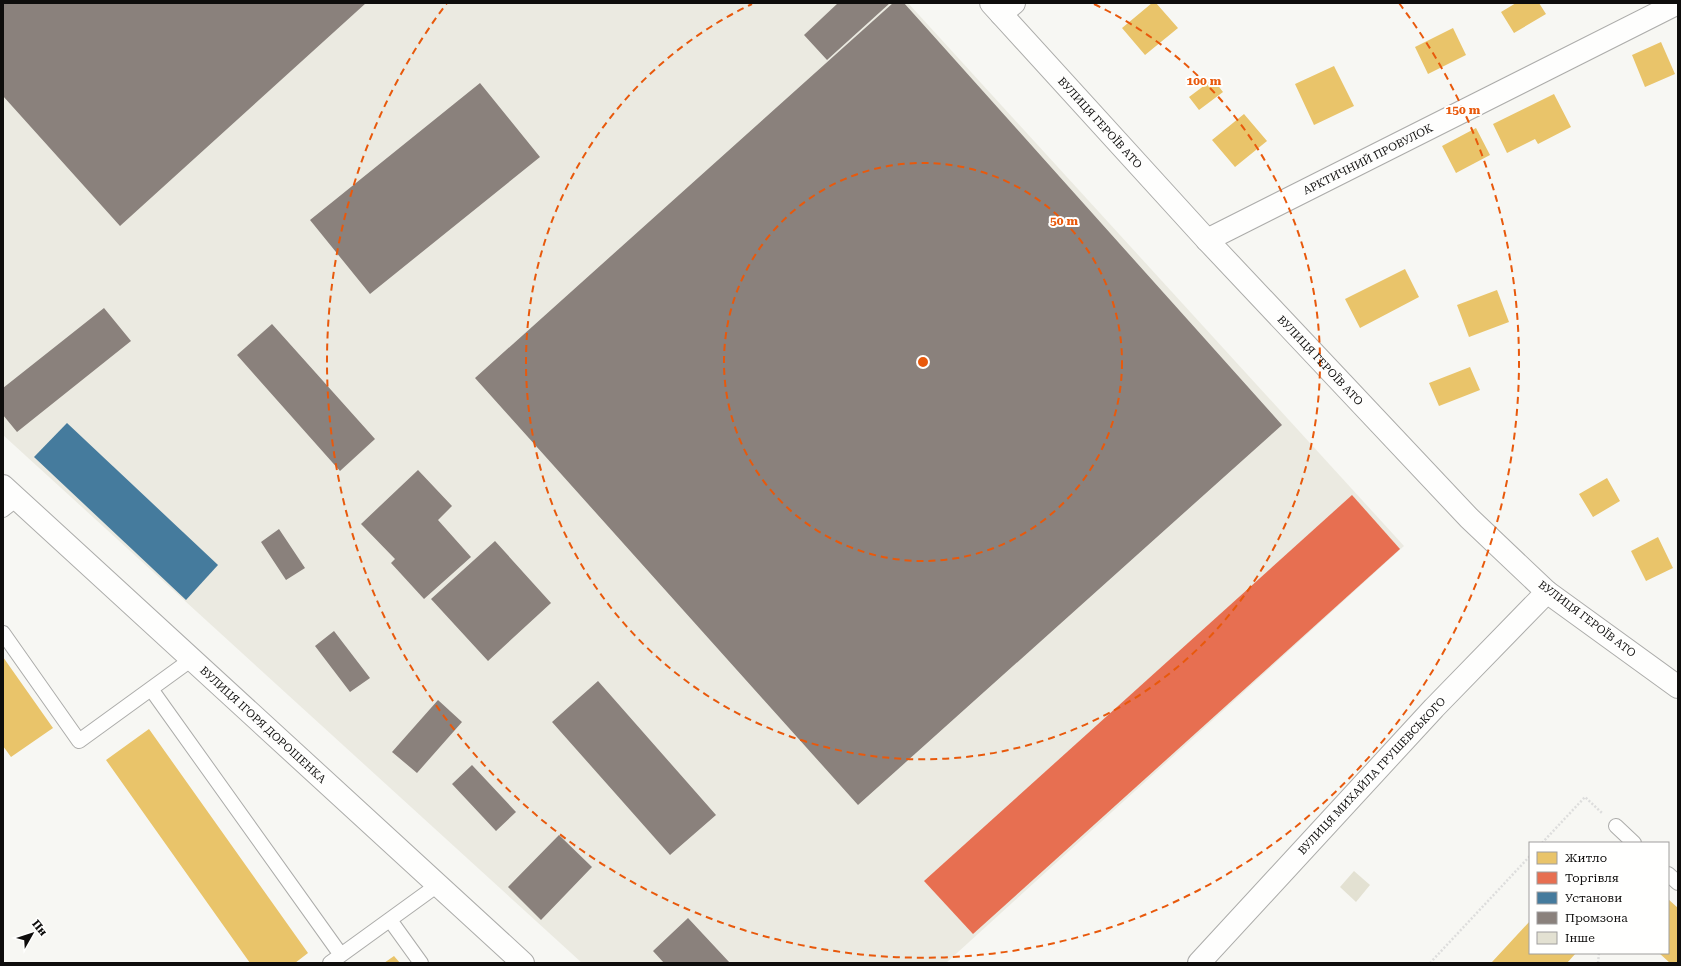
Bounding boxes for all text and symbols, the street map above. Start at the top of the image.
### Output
text: 100 m [1187,74,1222,88]
street label: ВУЛИЦЯ ГЕРОЇВ АТО [1055,75,1145,171]
text: 150 m [1446,103,1481,117]
street label: АРКТИЧНИЙ ПРОВУЛОК [1301,121,1435,197]
text: 50 m [1050,214,1078,228]
street label: ВУЛИЦЯ ГЕРОЇВ АТО [1275,313,1366,408]
centre of rings [916,355,930,369]
street label: ВУЛИЦЯ ГЕРОЇВ АТО [1536,577,1639,660]
street label: ВУЛИЦЯ ІГОРЯ ДОРОШЕНКА [197,664,329,786]
street label: ВУЛИЦЯ МИХАЙЛА ГРУШЕВСЬКОГО [1295,694,1449,857]
legend [1529,842,1669,954]
text: Житло [1565,851,1607,865]
text: Торгівля [1565,871,1619,885]
text: Установи [1565,891,1622,905]
text: Промзона [1565,911,1628,925]
north arrow [12,914,52,954]
text: Пн [29,918,50,939]
text: Інше [1565,931,1595,945]

